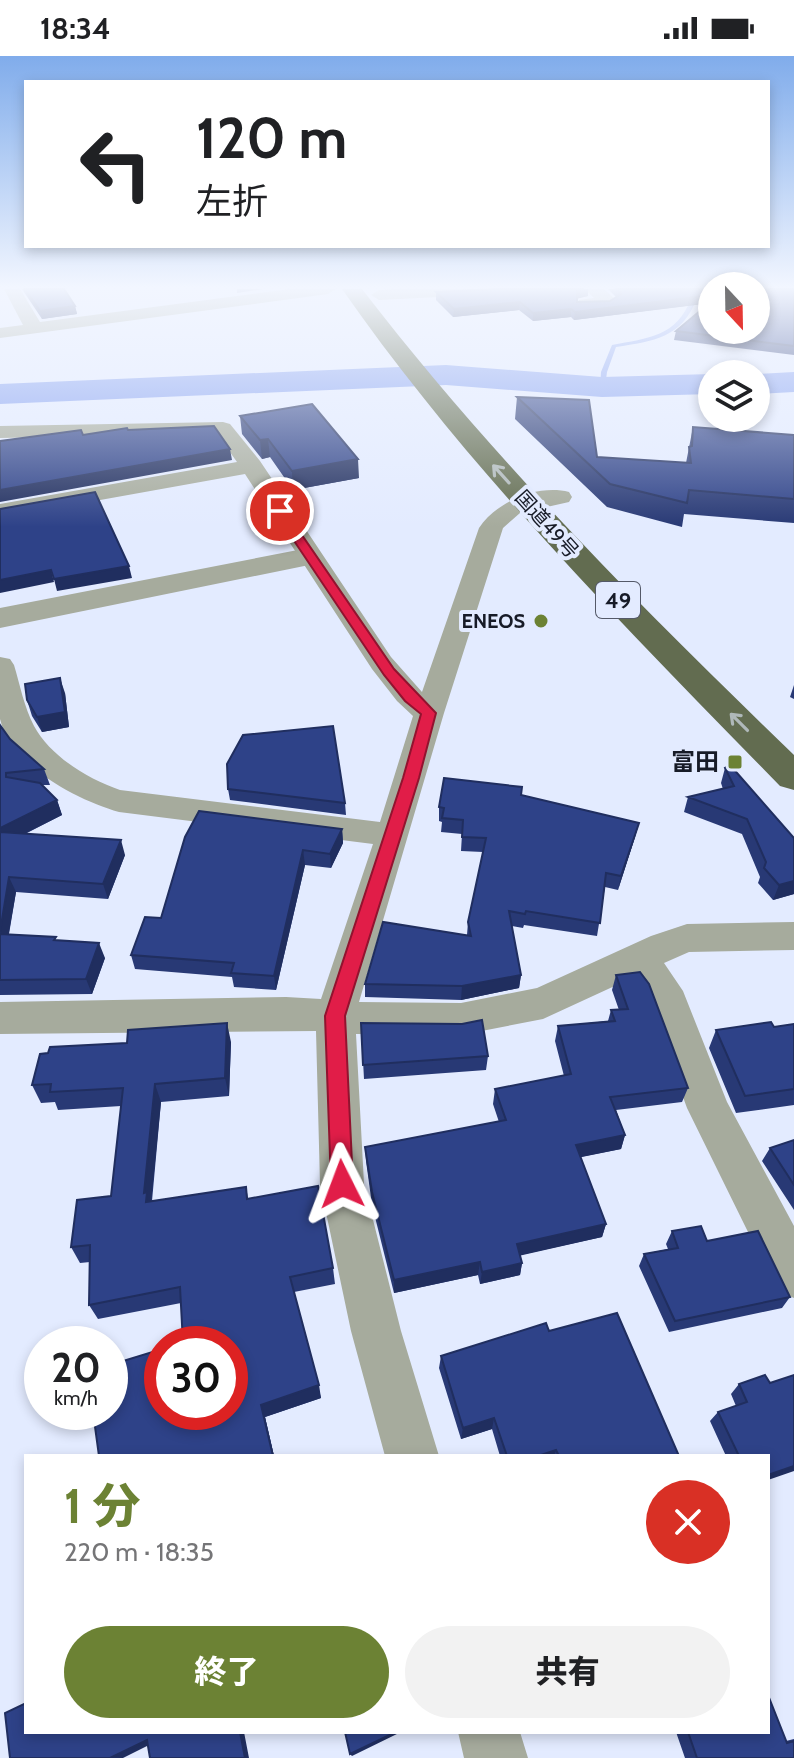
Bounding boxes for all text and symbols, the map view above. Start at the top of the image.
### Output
text: 18:34 [40,10,111,47]
text: 120 m [196,104,347,172]
icon: left [64,112,168,216]
text: 左折 [196,179,268,223]
north arrow [698,272,770,344]
map controls [698,272,770,432]
button: layers [698,360,770,432]
one-way arrow [492,464,510,484]
pin [246,477,314,545]
street label: 国道49号 [510,485,584,563]
icon: arrive [258,489,302,533]
road number: 49 [596,582,640,618]
place label: ENEOS [462,609,525,633]
marker: ENEOS [532,612,550,630]
one-way arrow [730,713,749,732]
place label: 富田 [671,747,719,776]
marker: 富田 [726,753,744,771]
position arrow [300,1142,384,1226]
speed limit sign: 30 [144,1326,248,1430]
text: 20 [51,1343,101,1392]
text: km/h [54,1386,98,1410]
text: 1 分 [64,1477,141,1535]
button: close [646,1480,730,1564]
text: 220 m · 18:35 [64,1536,214,1568]
button: 終了 [64,1626,389,1718]
button: 共有 [405,1626,730,1718]

